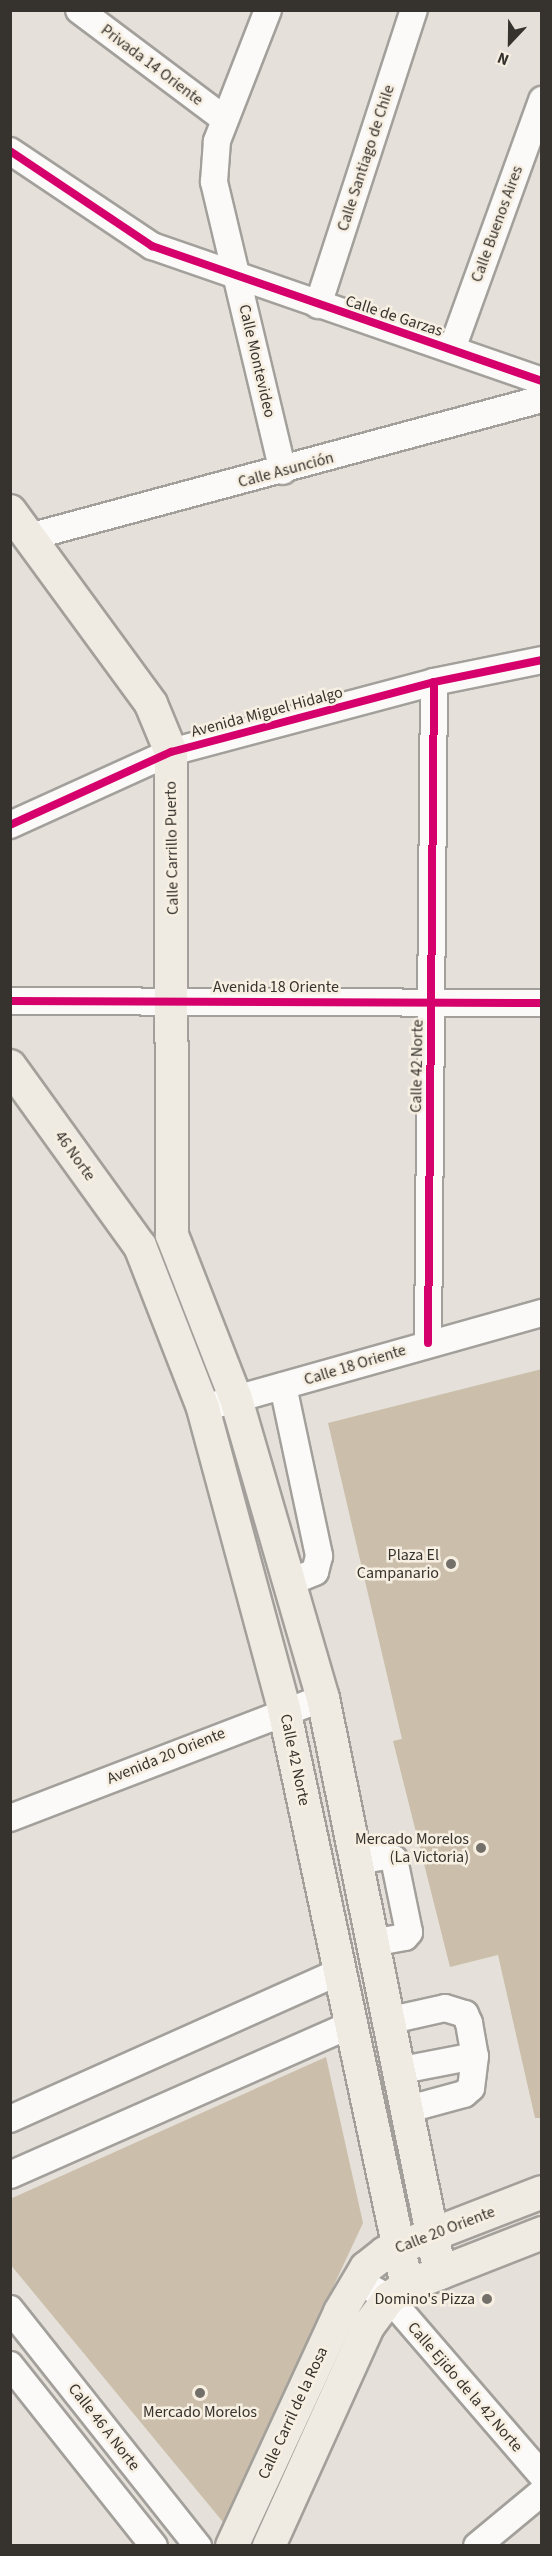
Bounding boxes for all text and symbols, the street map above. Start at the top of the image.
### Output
north arrow [480,12,540,72]
street label: Privada 14 Oriente [97,20,207,110]
text: N [494,47,512,71]
street label: Calle Santiago de Chile [333,82,399,234]
street label: Calle Buenos Aires [467,163,527,285]
street label: Calle de Garzas [343,291,445,341]
street label: Calle Montevideo [235,302,279,420]
street label: Calle Asunción [236,448,336,492]
street label: Avenida Miguel Hidalgo [189,683,345,741]
street label: Calle Carrillo Puerto [161,781,183,915]
street label: Avenida 18 Oriente [213,977,339,997]
street label: Calle 42 Norte [407,1019,427,1113]
street label: 46 Norte [51,1127,99,1185]
street label: Calle 18 Oriente [302,1340,408,1390]
place label: Plaza El Campanario [357,1545,439,1583]
marker: Plaza El Campanario [444,1557,458,1571]
street label: Calle 42 Norte [276,1712,314,1808]
street label: Avenida 20 Oriente [104,1724,228,1788]
place label: Mercado Morelos (La Victoria) [355,1829,469,1867]
marker: Mercado Morelos (La Victoria) [474,1841,488,1855]
street label: Calle 20 Oriente [392,2202,498,2258]
place label: Domino's Pizza [374,2289,475,2309]
marker: Domino's Pizza [480,2292,494,2306]
street label: Calle Ejido de la 42 Norte [403,2318,527,2456]
street label: Calle Carril de la Rosa [254,2344,332,2482]
street label: Calle 46 A Norte [64,2380,144,2474]
marker: Mercado Morelos [193,2386,207,2400]
place label: Mercado Morelos [143,2402,257,2422]

